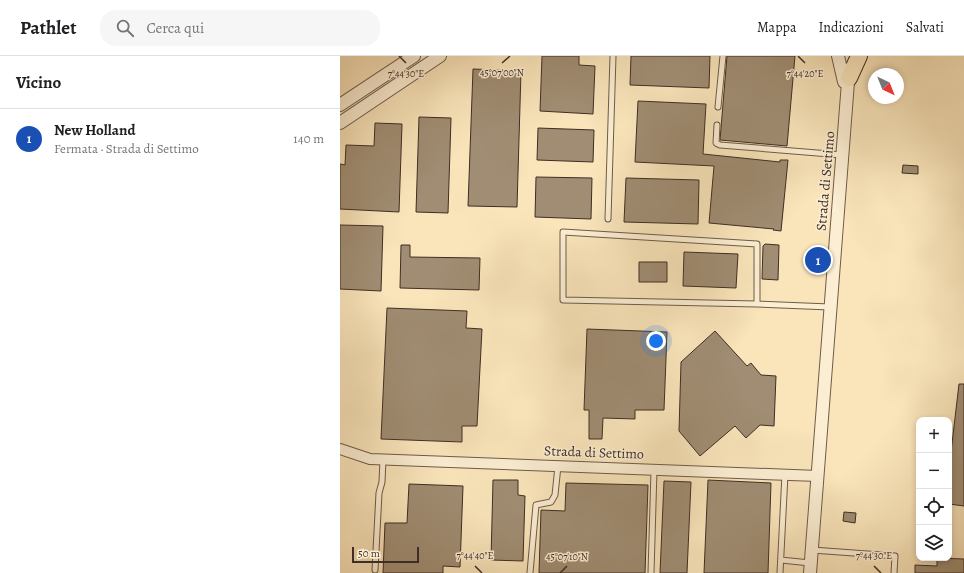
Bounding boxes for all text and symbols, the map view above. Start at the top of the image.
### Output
search box [100,10,380,46]
text: Pathlet [20,15,76,41]
icon: search [114,17,136,39]
text: Cerca qui [146,18,204,38]
text: Mappa [757,18,796,37]
text: Indicazioni [818,18,884,37]
text: Salvati [906,18,944,37]
text: 45°07'00"N [480,66,524,79]
text: 7°44'30"E [388,67,424,80]
text: 7°44'20"E [786,67,824,80]
north arrow [868,68,904,104]
text: Vicino [16,71,61,94]
text: New Holland [54,120,135,140]
text: 1 [27,130,31,147]
text: 140 m [293,130,324,147]
street label: Strada di Settimo [812,130,839,232]
text: Fermata · Strada di Settimo [54,140,199,157]
pin: 1 [805,245,831,275]
your location [646,331,666,351]
map controls [916,417,952,561]
button: + [916,417,952,453]
street label: Strada di Settimo [544,441,644,464]
button: − [916,453,952,489]
button: locate [916,489,952,525]
button: layers [916,525,952,561]
scale bar [352,545,419,564]
text: 50 m [358,546,380,561]
text: 7°44'40"E [457,549,493,562]
text: 7°44'30"E [856,549,892,562]
text: 45°07'10"N [546,550,588,563]

